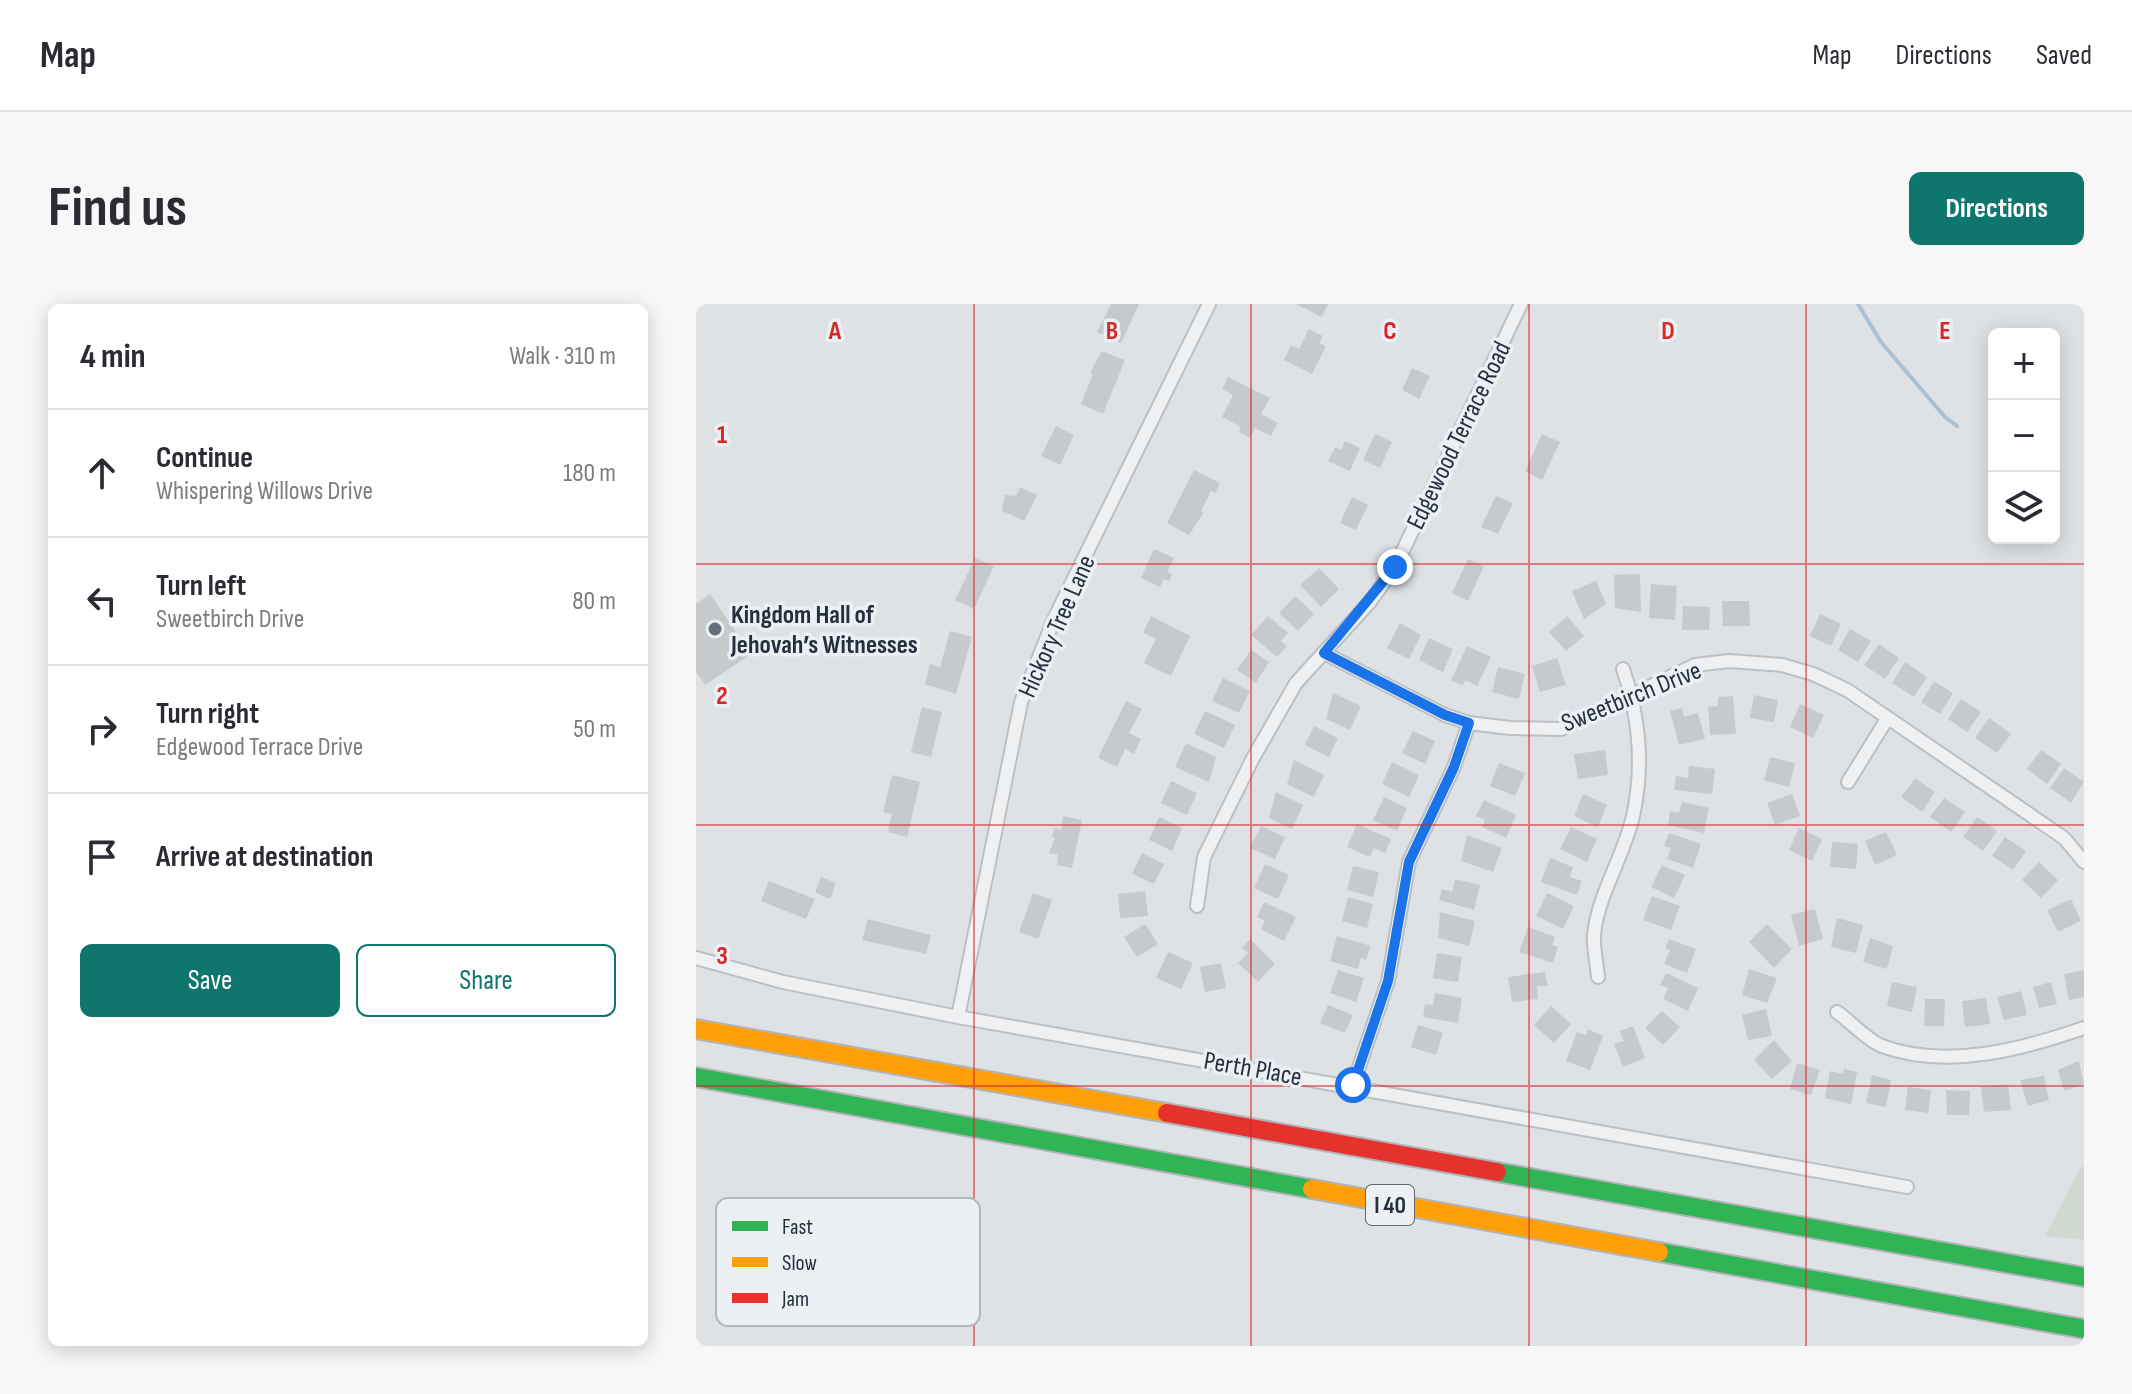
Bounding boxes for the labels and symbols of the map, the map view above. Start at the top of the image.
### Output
text: A [828,316,842,347]
text: B [1106,316,1118,347]
text: C [1383,316,1397,347]
text: D [1661,316,1675,347]
text: E [1939,316,1951,347]
street label: Edgewood Terrace Road [1400,337,1518,535]
text: 1 [717,420,727,451]
route end [1377,549,1413,585]
street label: Hickory Tree Lane [1012,551,1103,703]
place label: Kingdom Hall of Jehovah’s Witnesses [730,600,918,661]
marker: Kingdom Hall of Jehovah’s Witnesses [706,620,724,638]
street label: Sweetbirch Drive [1557,655,1706,740]
text: 2 [716,681,728,712]
text: 3 [716,941,728,972]
street label: Perth Place [1201,1046,1304,1093]
route start [1335,1067,1371,1103]
road number: I 40 [1366,1185,1414,1225]
legend [716,1198,980,1326]
text: Fast [782,1214,813,1241]
text: Slow [782,1250,817,1277]
text: Jam [781,1286,809,1313]

